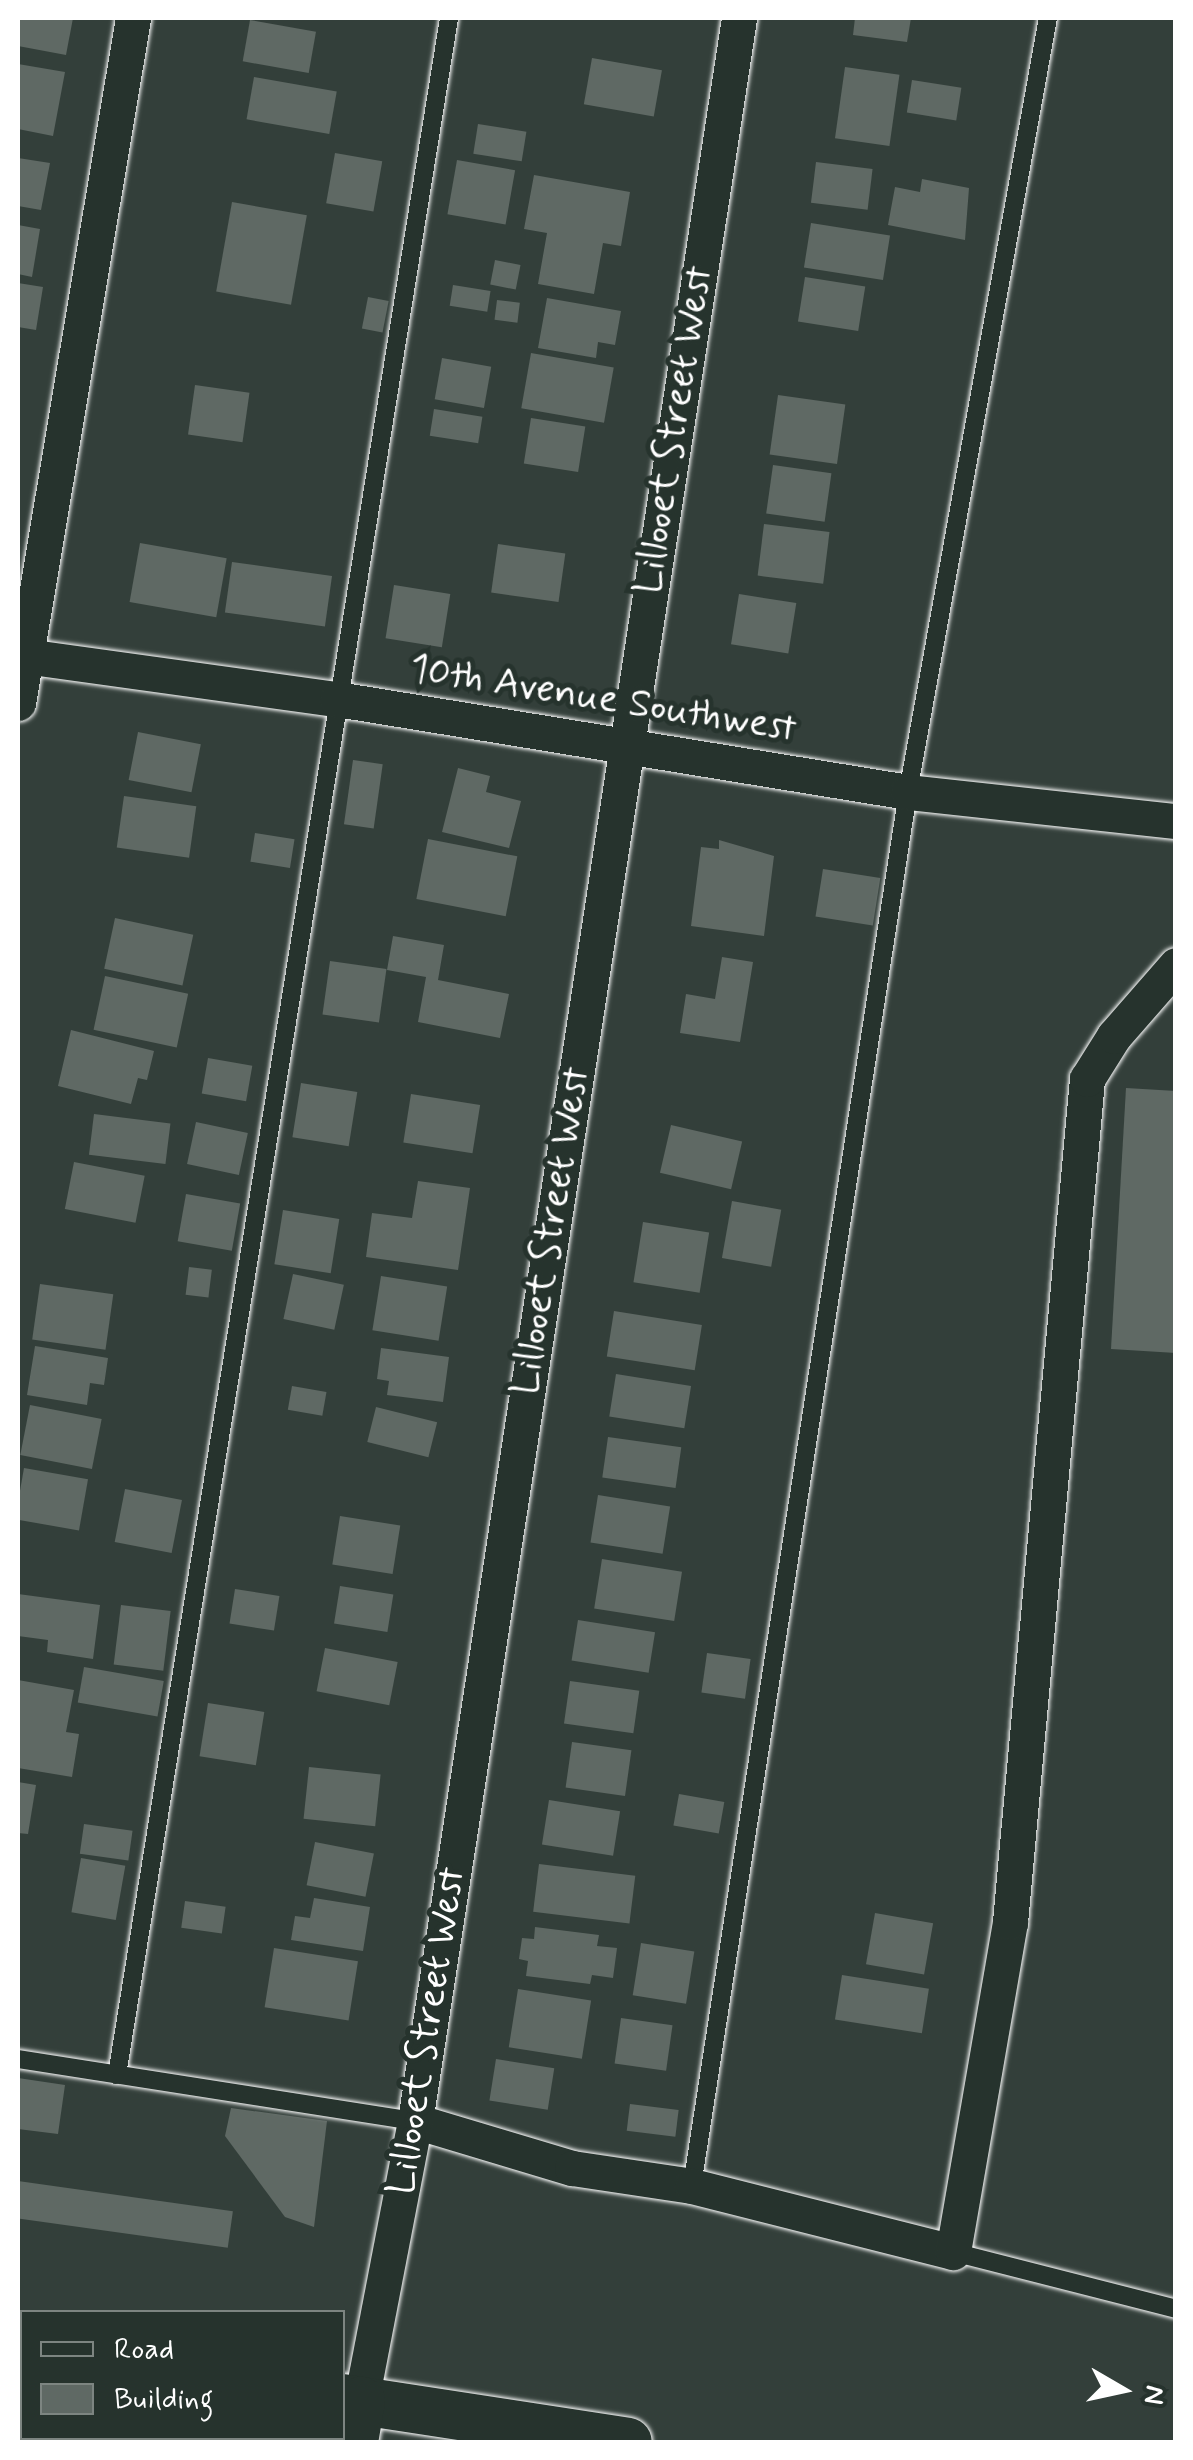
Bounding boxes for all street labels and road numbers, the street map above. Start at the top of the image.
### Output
street label: Lillooet Street West [624,257,724,603]
street label: 10th Avenue Southwest [410,645,796,753]
street label: Lillooet Street West [501,1058,601,1404]
street label: Lillooet Street West [377,1858,477,2204]

